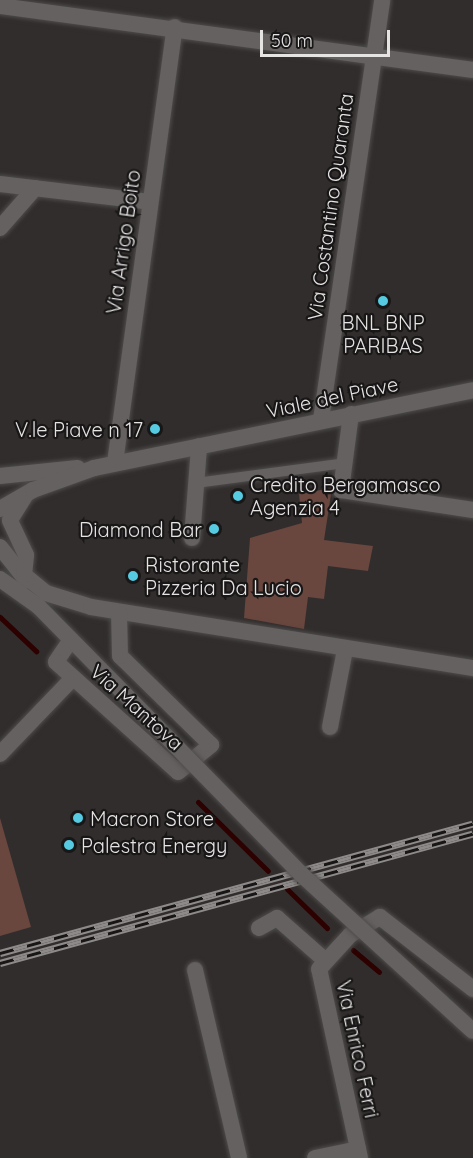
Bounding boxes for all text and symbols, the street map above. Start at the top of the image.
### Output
scale bar [263,18,394,56]
text: 50 m [271,29,313,52]
street label: Via Costantino Quaranta [302,92,358,322]
street label: Via Arrigo Boito [101,168,145,316]
marker: BNL BNP PARIBAS [376,294,390,308]
place label: BNL BNP PARIBAS [341,310,425,357]
street label: Viale del Piave [264,371,400,423]
place label: V.le Piave n 17 [15,417,143,441]
marker: V.le Piave n 17 [148,422,162,436]
place label: Credito Bergamasco Agenzia 4 [250,472,441,519]
marker: Credito Bergamasco Agenzia 4 [231,489,245,503]
place label: Diamond Bar [79,517,202,541]
marker: Diamond Bar [207,522,221,536]
place label: Ristorante Pizzeria Da Lucio [145,552,302,599]
marker: Ristorante Pizzeria Da Lucio [126,569,140,583]
street label: Via Mantova [86,659,188,755]
place label: Macron Store [90,806,214,830]
marker: Macron Store [71,811,85,825]
place label: Palestra Energy [81,833,227,857]
marker: Palestra Energy [62,838,76,852]
street label: Via Enrico Ferri [332,978,384,1120]

